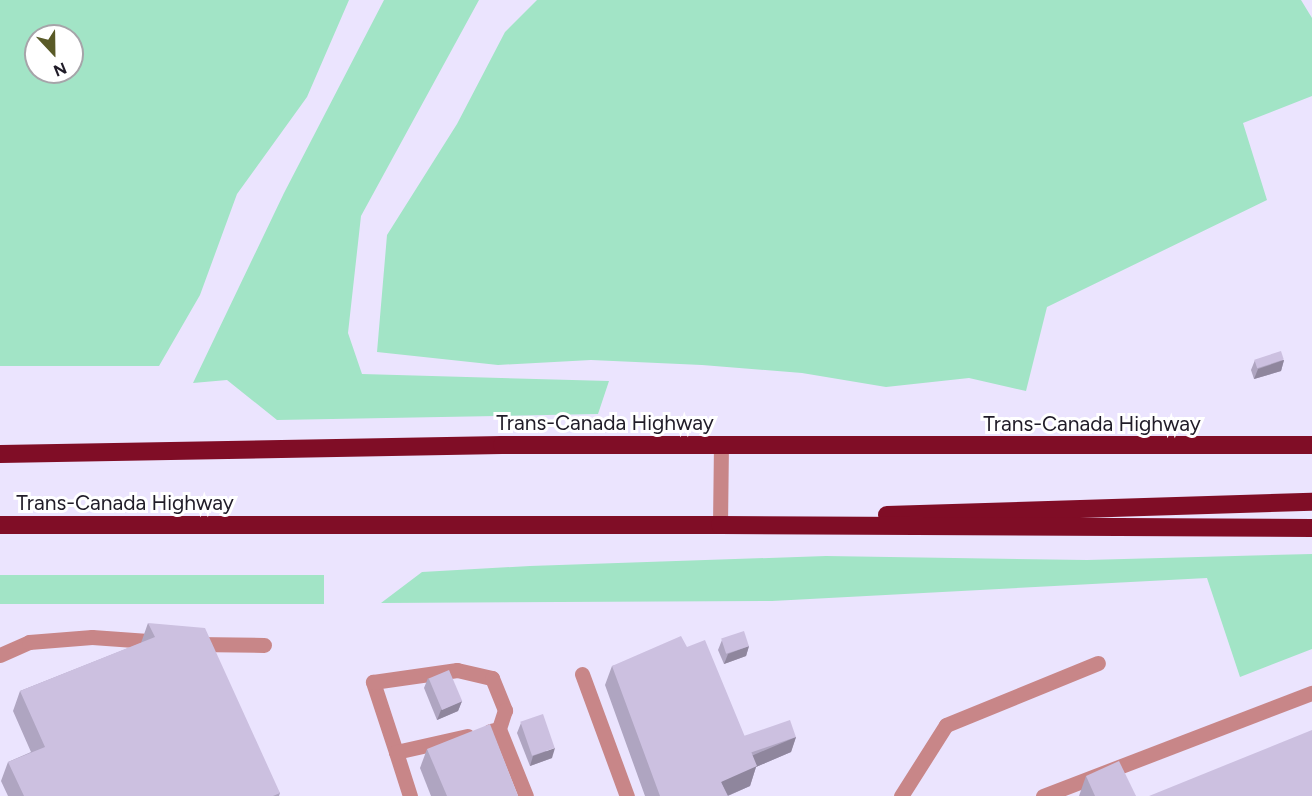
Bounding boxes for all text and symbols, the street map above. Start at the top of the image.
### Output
north arrow [24,24,84,84]
text: N [51,58,69,80]
street label: Trans-Canada Highway [496,410,714,436]
street label: Trans-Canada Highway [983,411,1201,437]
street label: Trans-Canada Highway [16,490,234,516]

